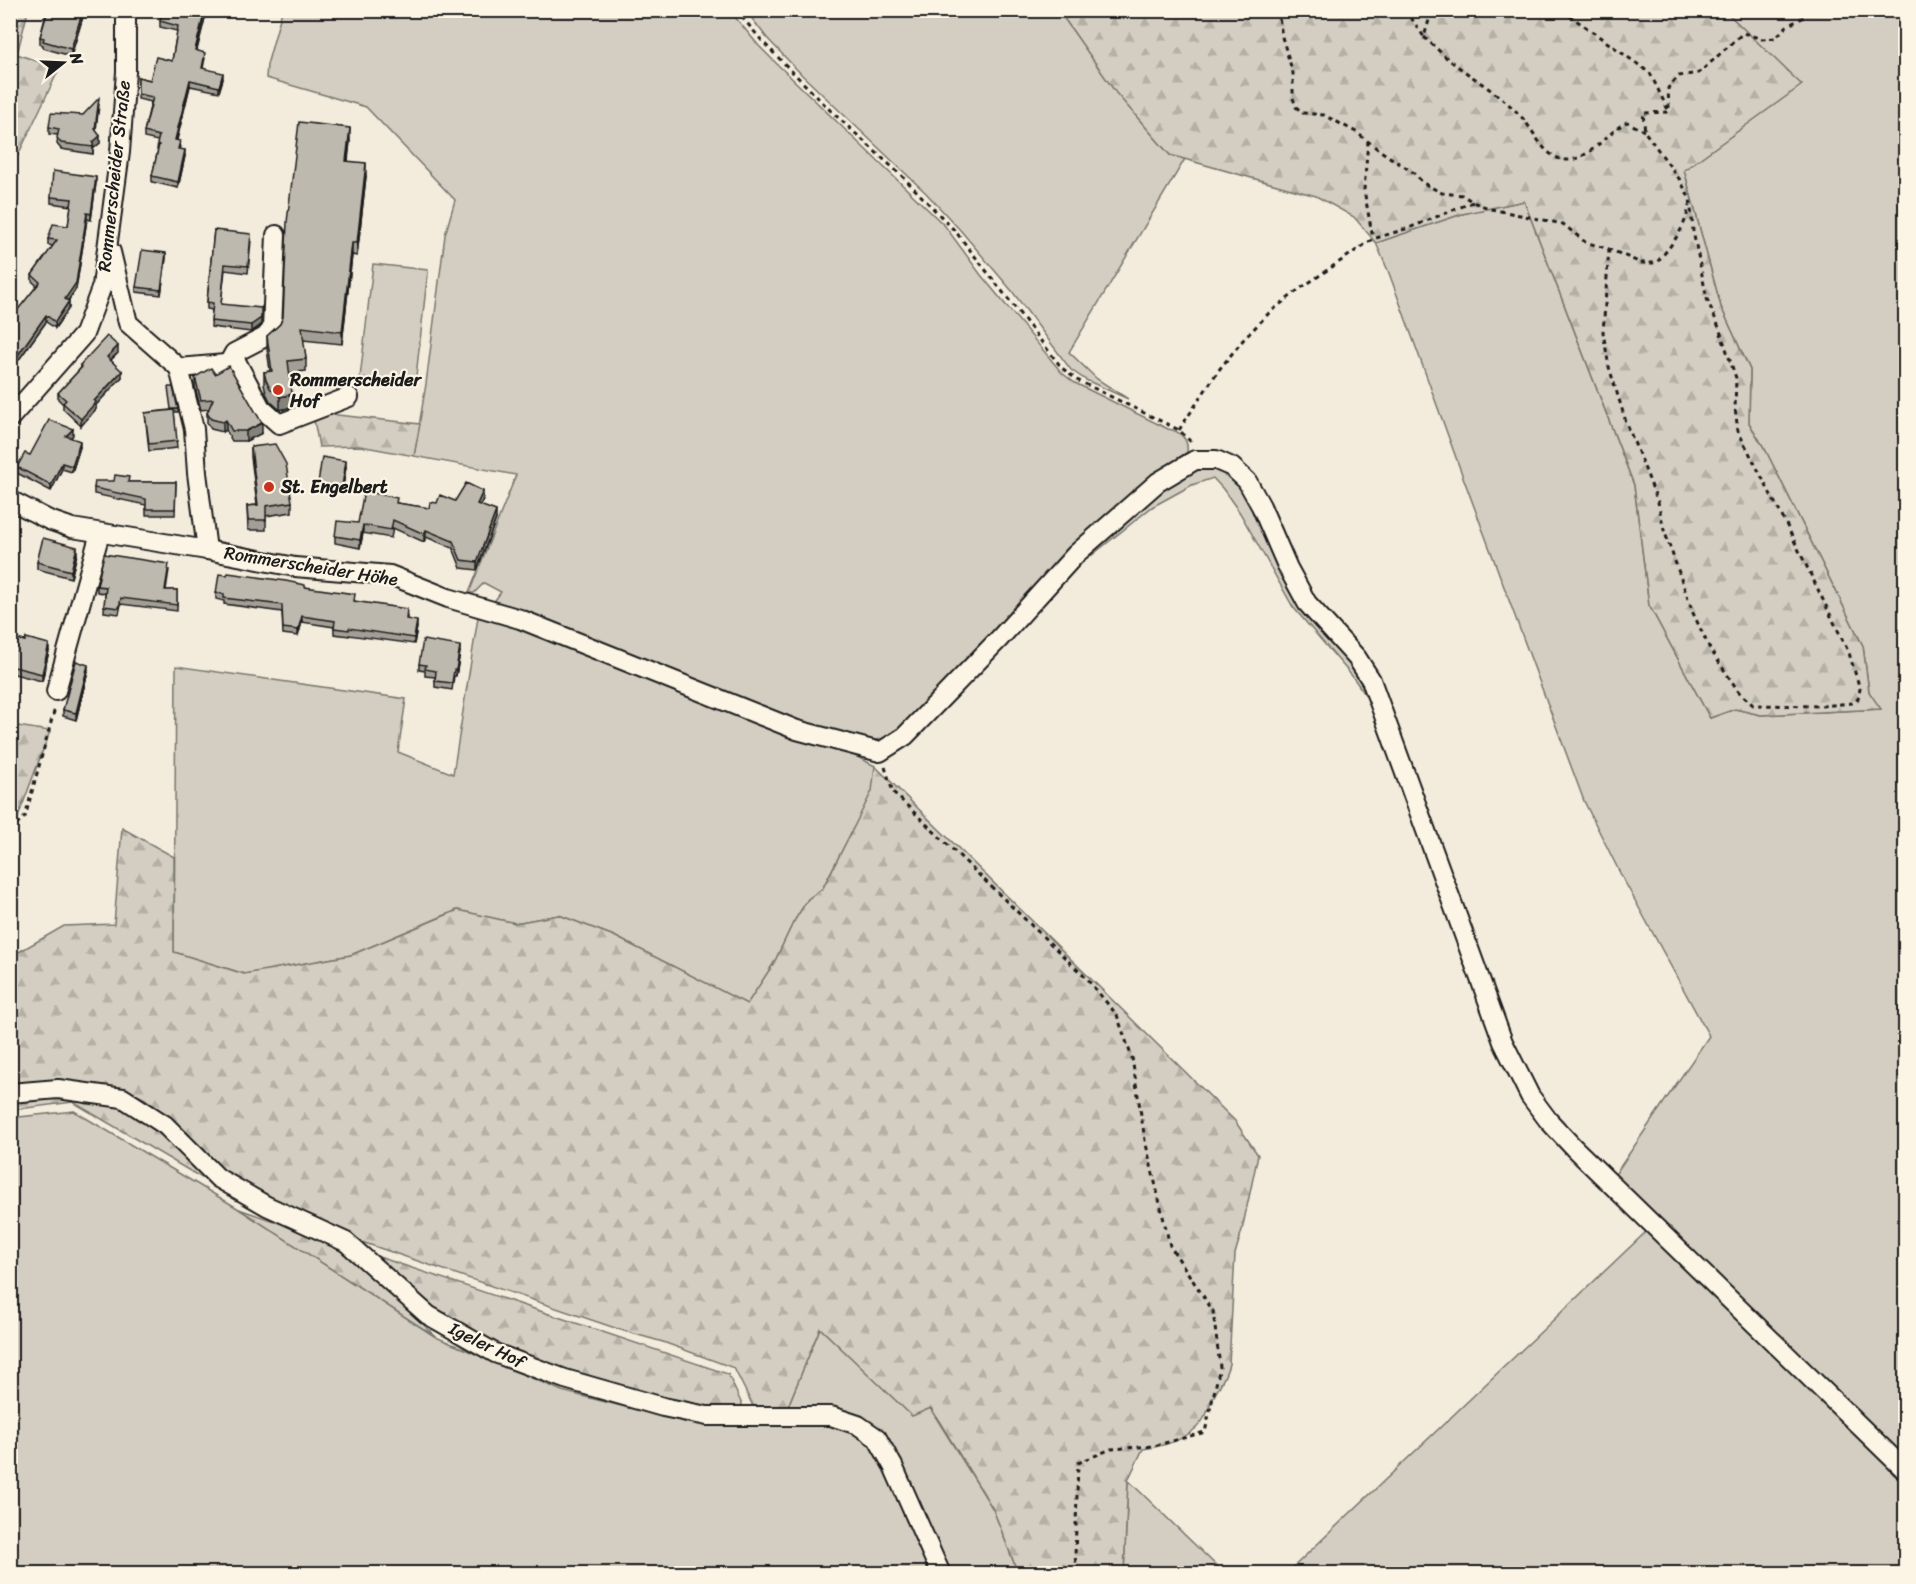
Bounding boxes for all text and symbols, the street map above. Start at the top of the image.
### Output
north arrow [33,33,93,93]
text: N [61,48,93,69]
street label: Rommerscheider Straße [88,79,140,273]
place label: Rommerscheider Hof [289,364,422,417]
marker: Rommerscheider Hof [271,383,285,397]
place label: St. Engelbert [280,471,388,503]
marker: St. Engelbert [262,480,276,494]
street label: Rommerscheider Höhe [222,536,400,596]
street label: Igeler Hof [442,1312,533,1379]

